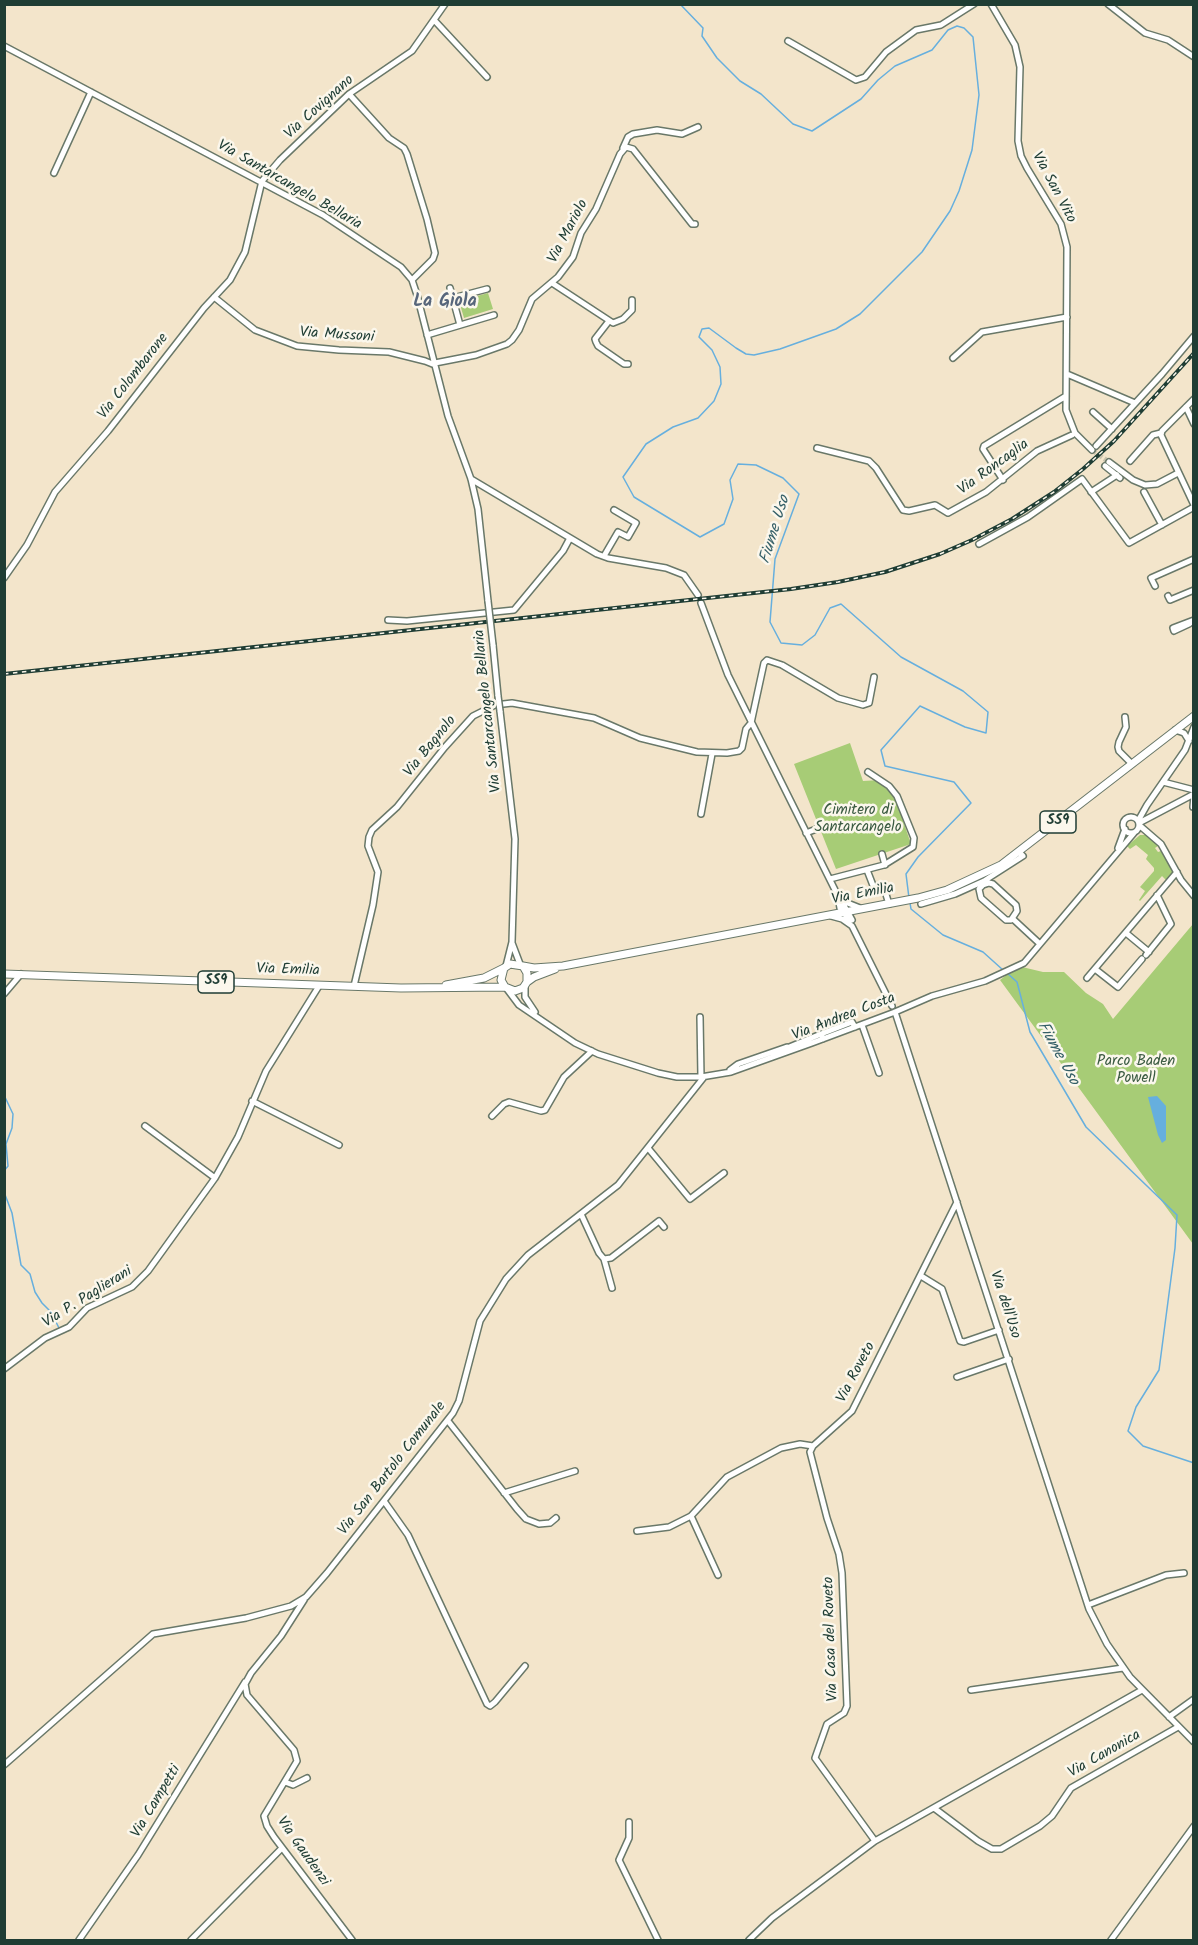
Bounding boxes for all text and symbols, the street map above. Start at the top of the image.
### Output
street label: Via Covignano [282,72,358,144]
street label: Via Santarcangelo Bellaria [214,137,364,235]
street label: Via San Vito [1027,149,1079,227]
street label: Via Mariolo [545,197,593,267]
district label: La Giola [413,292,477,314]
street label: Via Mussoni [299,324,375,348]
street label: Via Colombarone [95,330,173,424]
street label: Via Roncaglia [955,436,1033,500]
water label: Fiume Uso [757,494,795,566]
street label: Via Santarcangelo Bellaria [471,629,507,793]
street label: Via Bagnolo [401,713,461,781]
park label: Cimitero di Santarcangelo [815,802,901,837]
road number: SS9 [1040,811,1076,833]
street label: Via Emilia [830,880,896,910]
street label: Via Emilia [256,961,320,981]
road number: SS9 [198,971,234,993]
street label: Via Andrea Costa [790,990,898,1046]
water label: Fiume Uso [1032,1019,1082,1089]
park label: Parco Baden Powell [1097,1053,1175,1088]
street label: Via P. Paglierani [40,1263,136,1333]
street label: Via dell'Uso [985,1269,1023,1341]
street label: Via Roveto [834,1340,880,1406]
street label: Via San Bartolo Comunale [335,1399,451,1539]
street label: Via Casa del Roveto [821,1576,843,1702]
street label: Via Canonica [1066,1727,1144,1783]
street label: Via Campetti [128,1762,186,1842]
street label: Via Gaudenzi [272,1814,332,1890]

